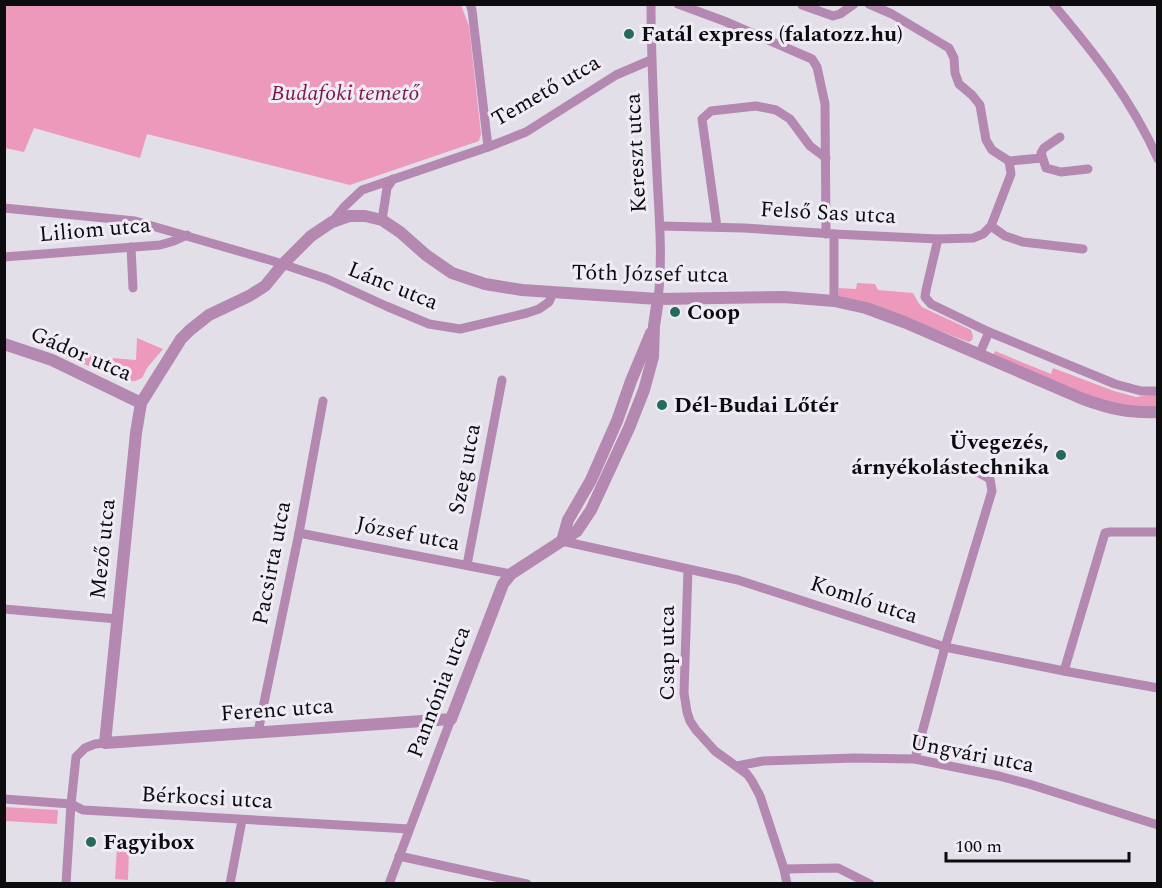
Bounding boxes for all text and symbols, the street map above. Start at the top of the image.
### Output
place label: Fatál express (falatozz.hu) [641,18,903,51]
marker: Fatál express (falatozz.hu) [622,27,636,41]
street label: Temető utca [486,46,607,135]
park label: Budafoki temető [271,77,420,110]
street label: Kereszt utca [616,92,656,214]
street label: Felső Sas utca [759,193,897,233]
street label: Liliom utca [38,209,152,251]
street label: Lánc utca [343,253,443,319]
street label: Tóth József utca [571,256,729,292]
place label: Coop [687,296,740,329]
marker: Coop [668,305,682,319]
street label: Gádor utca [25,318,137,390]
place label: Dél-Budai Lőtér [674,389,839,422]
marker: Dél-Budai Lőtér [655,398,669,412]
street label: Szeg utca [440,421,490,517]
place label: Üvegezés, árnyékolástechnika [851,426,1050,484]
marker: Üvegezés, árnyékolástechnika [1054,448,1068,462]
street label: Mező utca [81,497,125,601]
street label: Pacsirta utca [244,498,300,628]
street label: József utca [353,508,463,560]
street label: Komló utca [806,567,922,633]
street label: Csap utca [651,605,684,701]
street label: Pannónia utca [399,621,479,763]
street label: Ferenc utca [219,690,335,730]
street label: Ungvári utca [907,726,1037,782]
street label: Bérkocsi utca [140,778,274,818]
scale bar [946,825,1129,863]
place label: Fagyibox [103,826,195,859]
text: 100 m [955,833,1002,860]
marker: Fagyibox [84,835,98,849]

